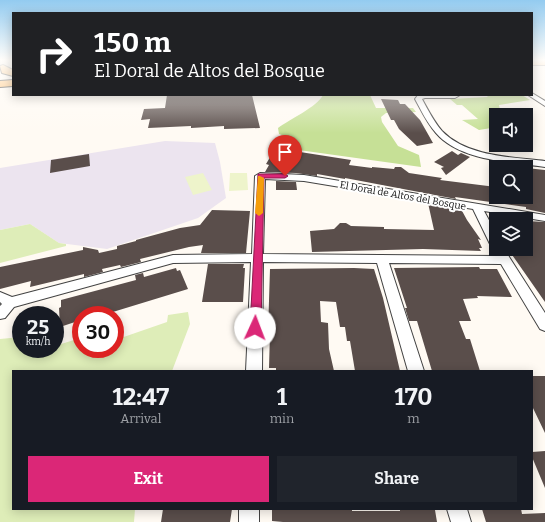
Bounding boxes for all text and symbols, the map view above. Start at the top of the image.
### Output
text: 150 m [94,26,171,59]
icon: right [28,28,80,80]
text: El Doral de Altos del Bosque [94,60,325,82]
map controls [489,108,533,256]
button: sound [489,108,533,152]
pin [268,135,302,176]
icon: arrive [274,141,296,163]
button: search [489,160,533,204]
street label: El Doral de Altos del Bosque [339,179,467,213]
button: layers [489,212,533,256]
speed limit sign: 30 [72,306,124,358]
position arrow [234,307,276,349]
text: 25 [27,315,49,339]
text: km/h [26,336,50,348]
text: 12:47 [112,383,169,411]
text: 1 [277,383,287,411]
text: 170 [395,383,433,411]
text: Arrival [120,411,161,426]
text: min [270,411,294,426]
text: m [407,411,420,426]
button: Exit [28,456,269,502]
button: Share [277,456,517,502]

